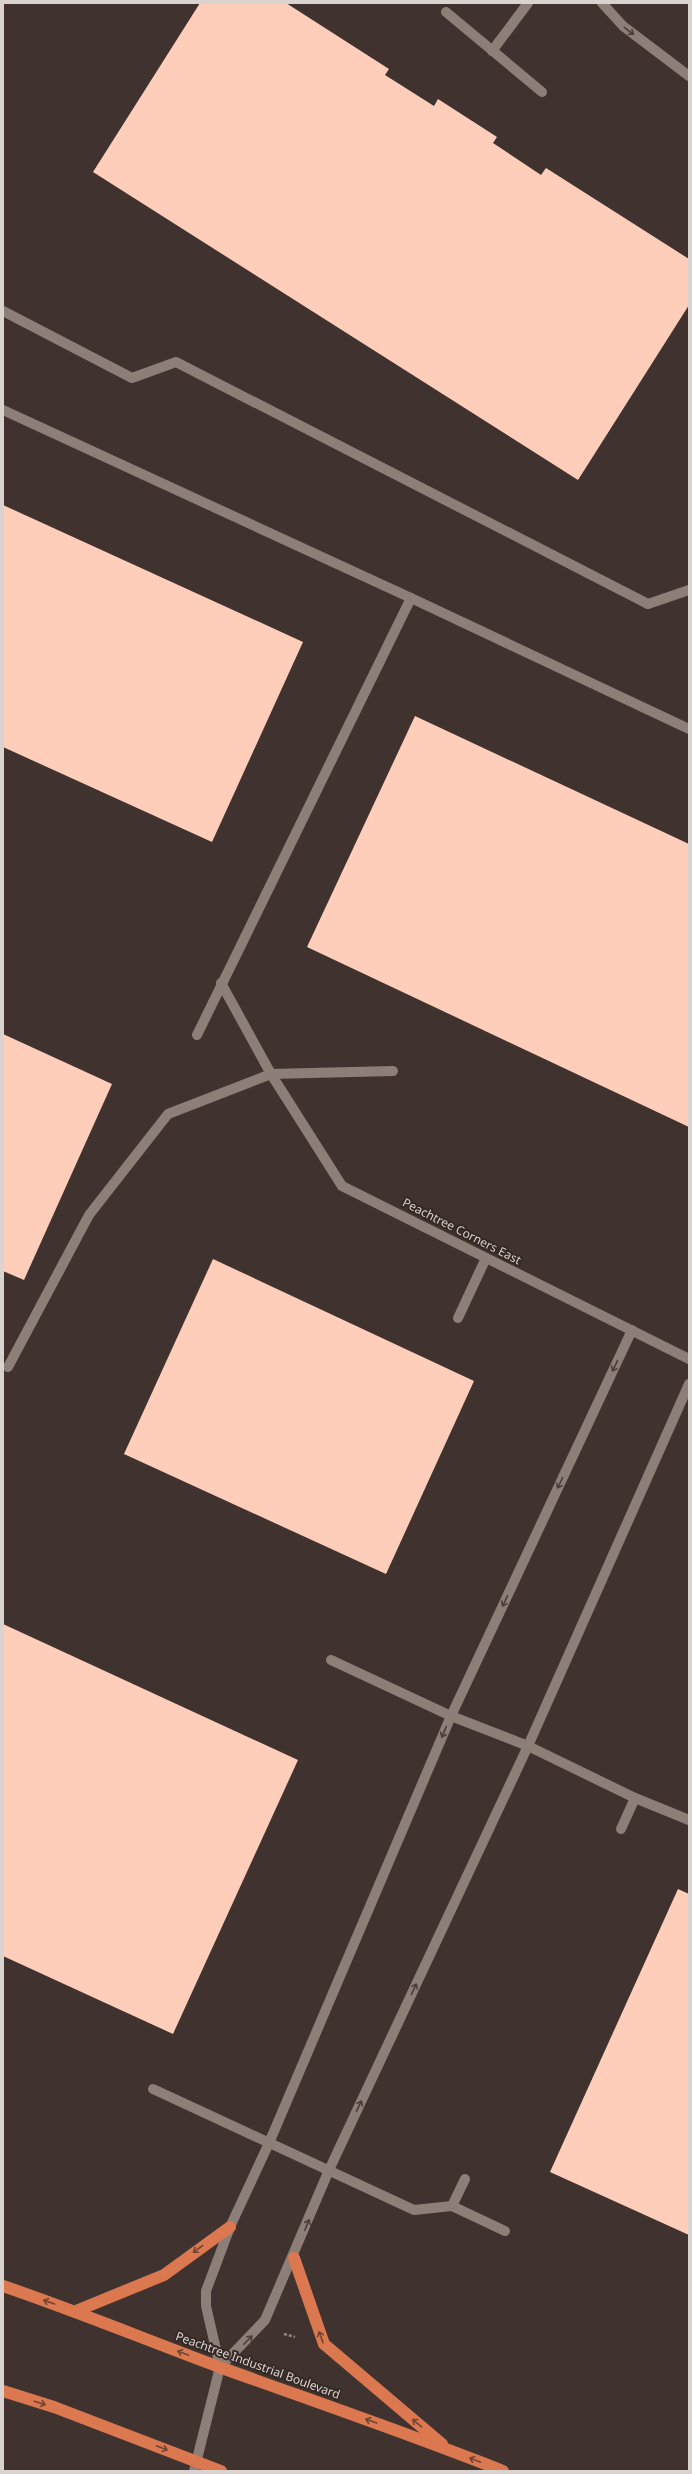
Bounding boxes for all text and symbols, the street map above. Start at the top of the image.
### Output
one-way arrow [624,26,635,35]
street label: Peachtree Corners East [400,1194,525,1269]
one-way arrow [611,1359,618,1371]
one-way arrow [556,1477,563,1489]
one-way arrow [501,1595,508,1607]
one-way arrow [440,1725,448,1737]
one-way arrow [411,1983,418,1995]
one-way arrow [356,2101,363,2113]
one-way arrow [303,2220,311,2232]
one-way arrow [193,2245,204,2253]
one-way arrow [42,2298,55,2305]
street label: Peachtree Industrial Boulevard [173,2327,343,2403]
one-way arrow [317,2332,325,2344]
one-way arrow [243,2335,253,2344]
one-way arrow [178,2348,190,2356]
one-way arrow [33,2400,46,2407]
one-way arrow [365,2417,378,2424]
one-way arrow [412,2419,423,2428]
one-way arrow [156,2445,168,2453]
one-way arrow [470,2455,482,2463]

